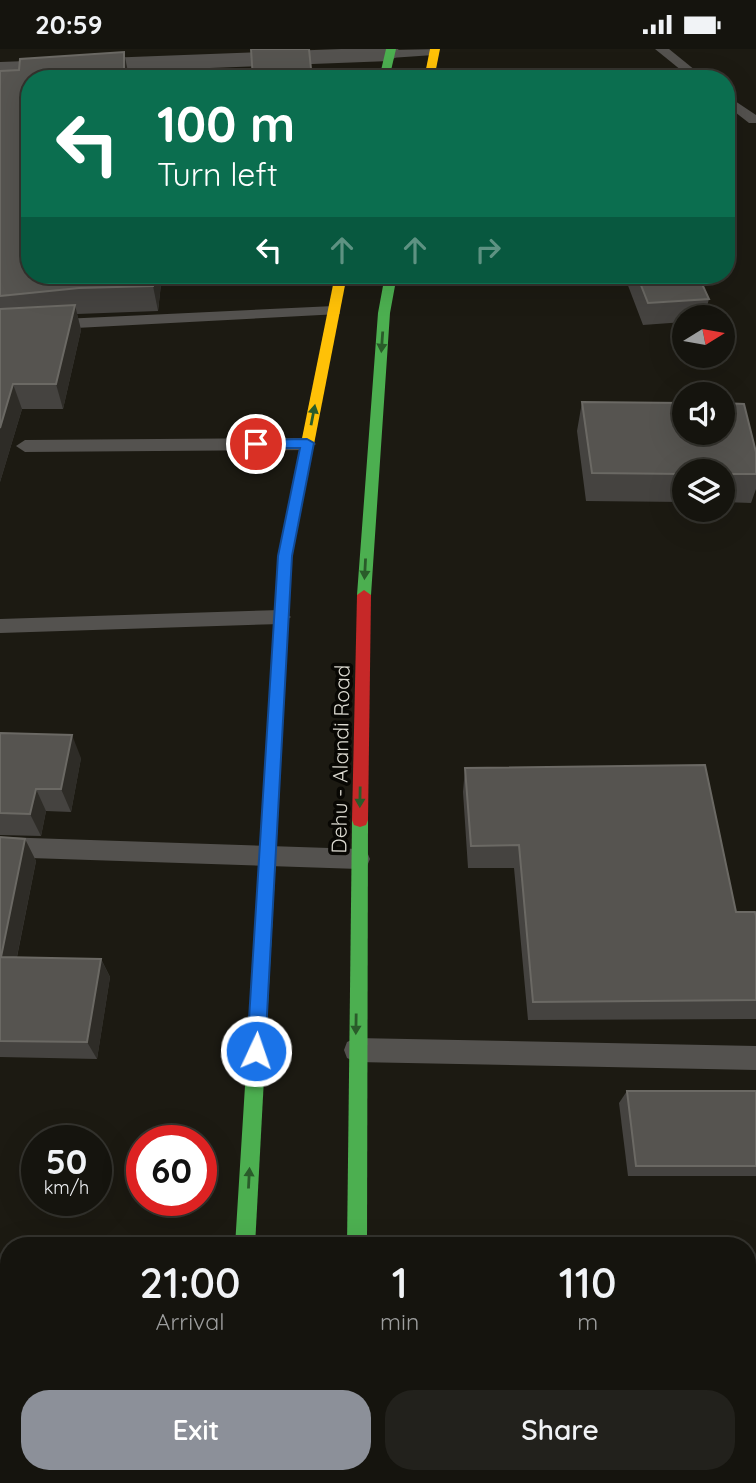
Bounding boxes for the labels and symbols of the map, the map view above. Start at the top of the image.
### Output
north arrow [672,305,735,367]
one-way arrow [376,332,387,354]
one-way arrow [307,404,318,426]
pin [226,414,286,474]
one-way arrow [359,558,370,580]
street label: Dehu - Alandi Road [325,664,355,854]
one-way arrow [355,786,366,808]
one-way arrow [351,1013,362,1035]
position arrow [219,1014,293,1088]
speed limit sign: 60 [126,1125,217,1216]
one-way arrow [243,1167,254,1189]

